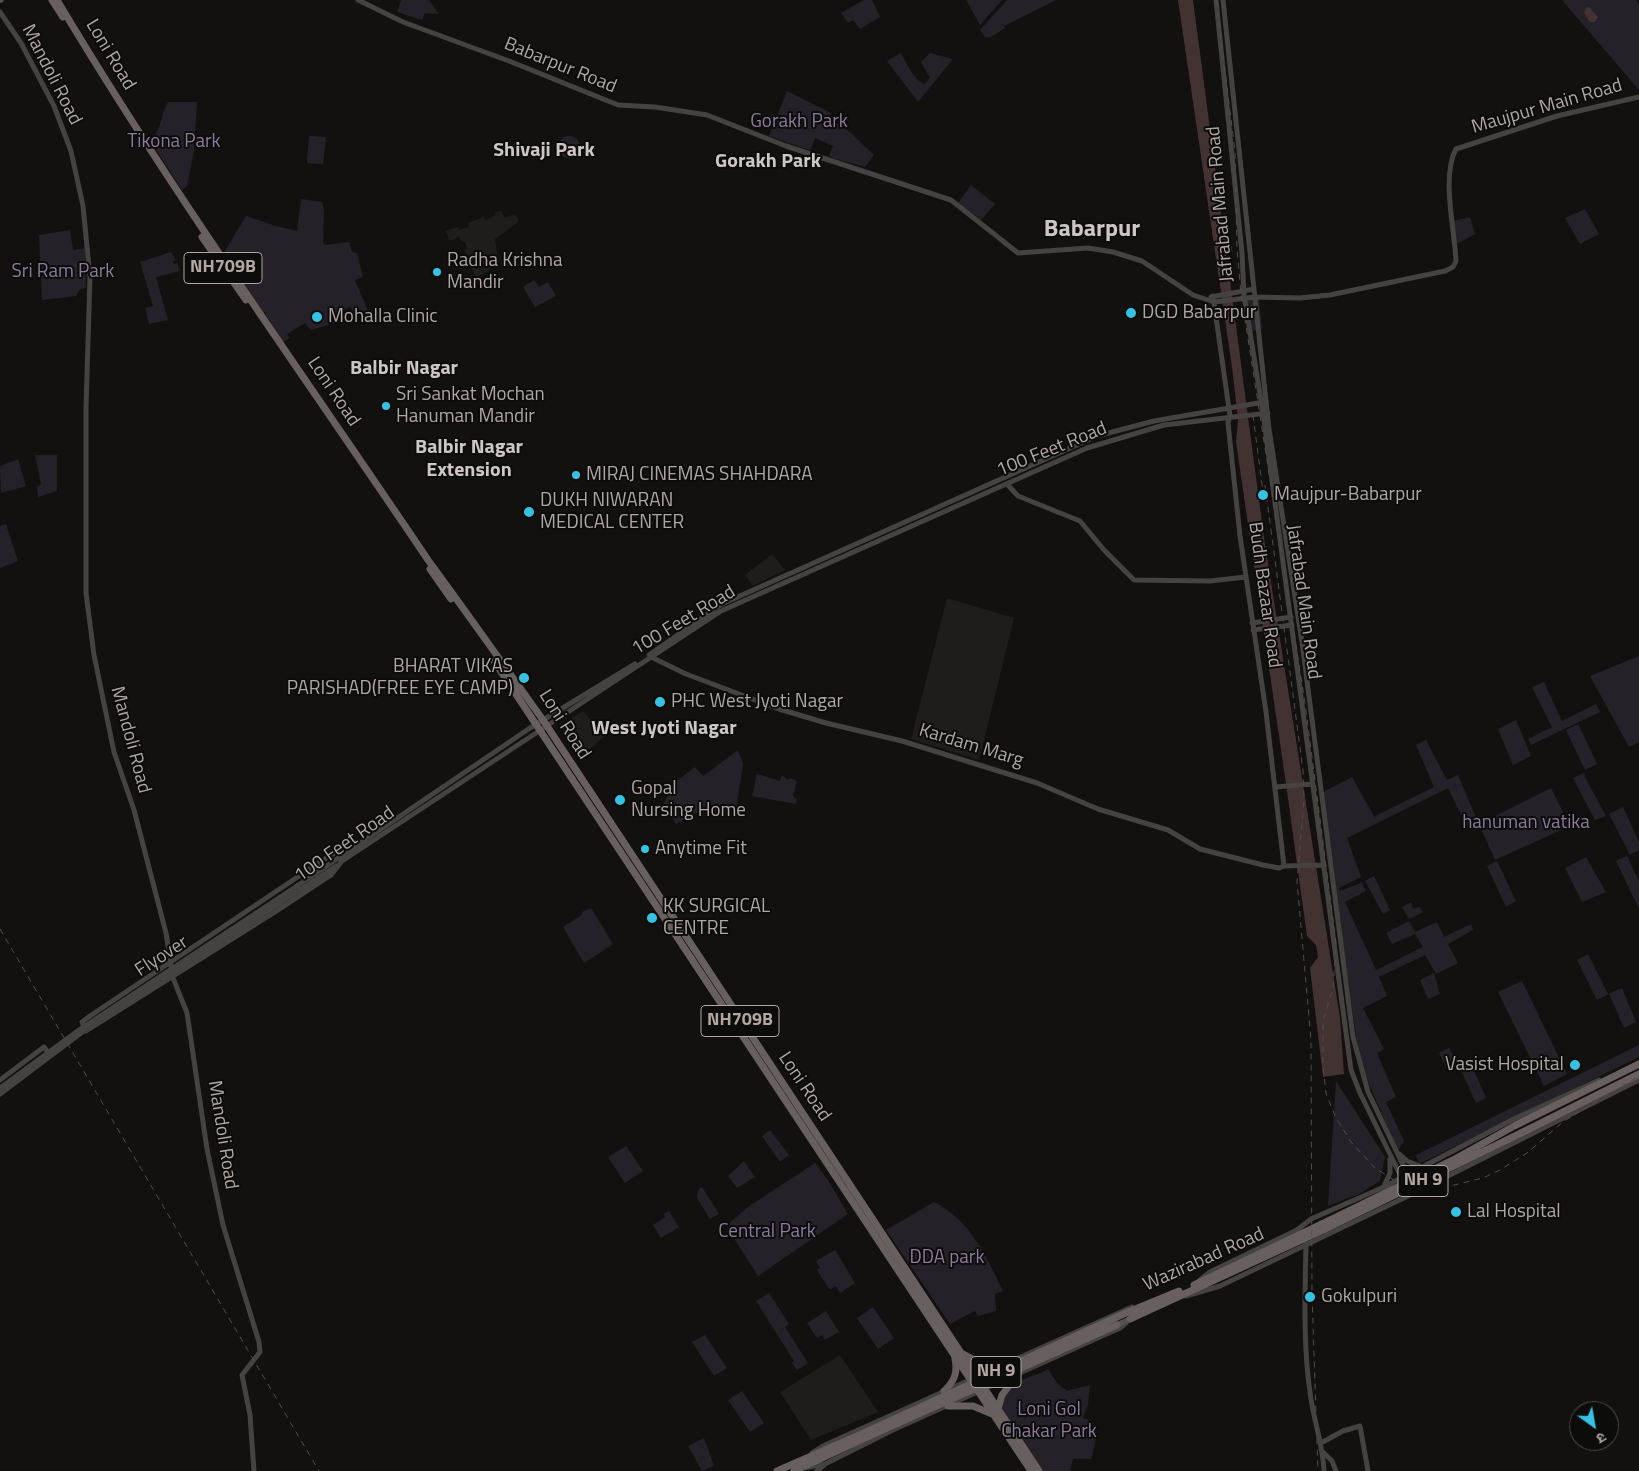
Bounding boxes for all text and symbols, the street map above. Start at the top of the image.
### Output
street label: Loni Road [80,15,140,95]
street label: Mandoli Road [16,21,86,129]
street label: Babarpur Road [500,33,620,99]
street label: Maujpur Main Road [1469,75,1625,139]
park label: Gorakh Park [750,111,848,133]
street label: Jafrabad Main Road [1203,125,1239,283]
park label: Tikona Park [127,131,221,153]
district label: Shivaji Park [493,139,595,163]
district label: Gorakh Park [715,150,821,174]
district label: Babarpur [1044,216,1140,244]
place label: Radha Krishna Mandir [447,250,562,294]
road number: NH709B [184,252,262,284]
park label: Sri Ram Park [12,261,114,283]
marker: Radha Krishna Mandir [431,266,443,278]
place label: DGD Babarpur [1142,302,1256,324]
place label: Mohalla Clinic [328,306,438,328]
marker: DGD Babarpur [1124,306,1138,320]
marker: Mohalla Clinic [310,310,324,324]
street label: Loni Road [302,353,364,431]
district label: Balbir Nagar [350,357,458,381]
place label: Sri Sankat Mochan Hanuman Mandir [396,384,545,428]
marker: Sri Sankat Mochan Hanuman Mandir [380,400,392,412]
street label: 100 Feet Road [994,418,1110,482]
district label: Balbir Nagar Extension [415,436,523,483]
place label: MIRAJ CINEMAS SHAHDARA [586,464,813,486]
marker: MIRAJ CINEMAS SHAHDARA [570,469,582,481]
place label: Maujpur-Babarpur [1274,484,1422,506]
marker: Maujpur-Babarpur [1256,488,1270,502]
place label: DUKH NIWARAN MEDICAL CENTER [540,490,684,534]
marker: DUKH NIWARAN MEDICAL CENTER [522,505,536,519]
street label: Budh Bazaar Road [1242,521,1286,669]
street label: Jafrabad Main Road [1281,523,1325,681]
street label: 100 Feet Road [628,581,740,661]
place label: BHARAT VIKAS PARISHAD(FREE EYE CAMP) [287,656,513,700]
marker: BHARAT VIKAS PARISHAD(FREE EYE CAMP) [517,671,531,685]
street label: Mandoli Road [105,684,155,796]
street label: Loni Road [533,686,595,764]
place label: PHC West Jyoti Nagar [671,691,843,713]
marker: PHC West Jyoti Nagar [653,695,667,709]
district label: West Jyoti Nagar [591,717,737,741]
street label: Kardam Marg [916,719,1026,773]
place label: Gopal Nursing Home [631,778,746,822]
marker: Gopal Nursing Home [613,793,627,807]
street label: 100 Feet Road [291,802,399,888]
park label: hanuman vatika [1462,812,1590,834]
place label: Anytime Fit [655,838,747,860]
marker: Anytime Fit [639,843,651,855]
place label: KK SURGICAL CENTRE [663,896,770,940]
marker: KK SURGICAL CENTRE [645,911,659,925]
street label: Flyover [131,932,193,982]
road number: NH709B [701,1006,779,1036]
street label: Loni Road [773,1048,835,1126]
place label: Vasist Hospital [1445,1054,1564,1076]
marker: Vasist Hospital [1568,1058,1582,1072]
street label: Mandoli Road [202,1079,242,1191]
road number: NH 9 [1398,1166,1448,1196]
place label: Lal Hospital [1467,1201,1561,1223]
marker: Lal Hospital [1449,1205,1463,1219]
park label: Central Park [718,1221,816,1243]
street label: Wazirabad Road [1140,1223,1268,1297]
park label: DDA park [910,1247,984,1269]
place label: Gokulpuri [1321,1286,1397,1308]
marker: Gokulpuri [1303,1290,1317,1304]
road number: NH 9 [971,1356,1021,1388]
park label: Loni Gol Chakar Park [1001,1399,1097,1443]
north arrow [1569,1401,1619,1451]
text: उ [1593,1427,1611,1449]

